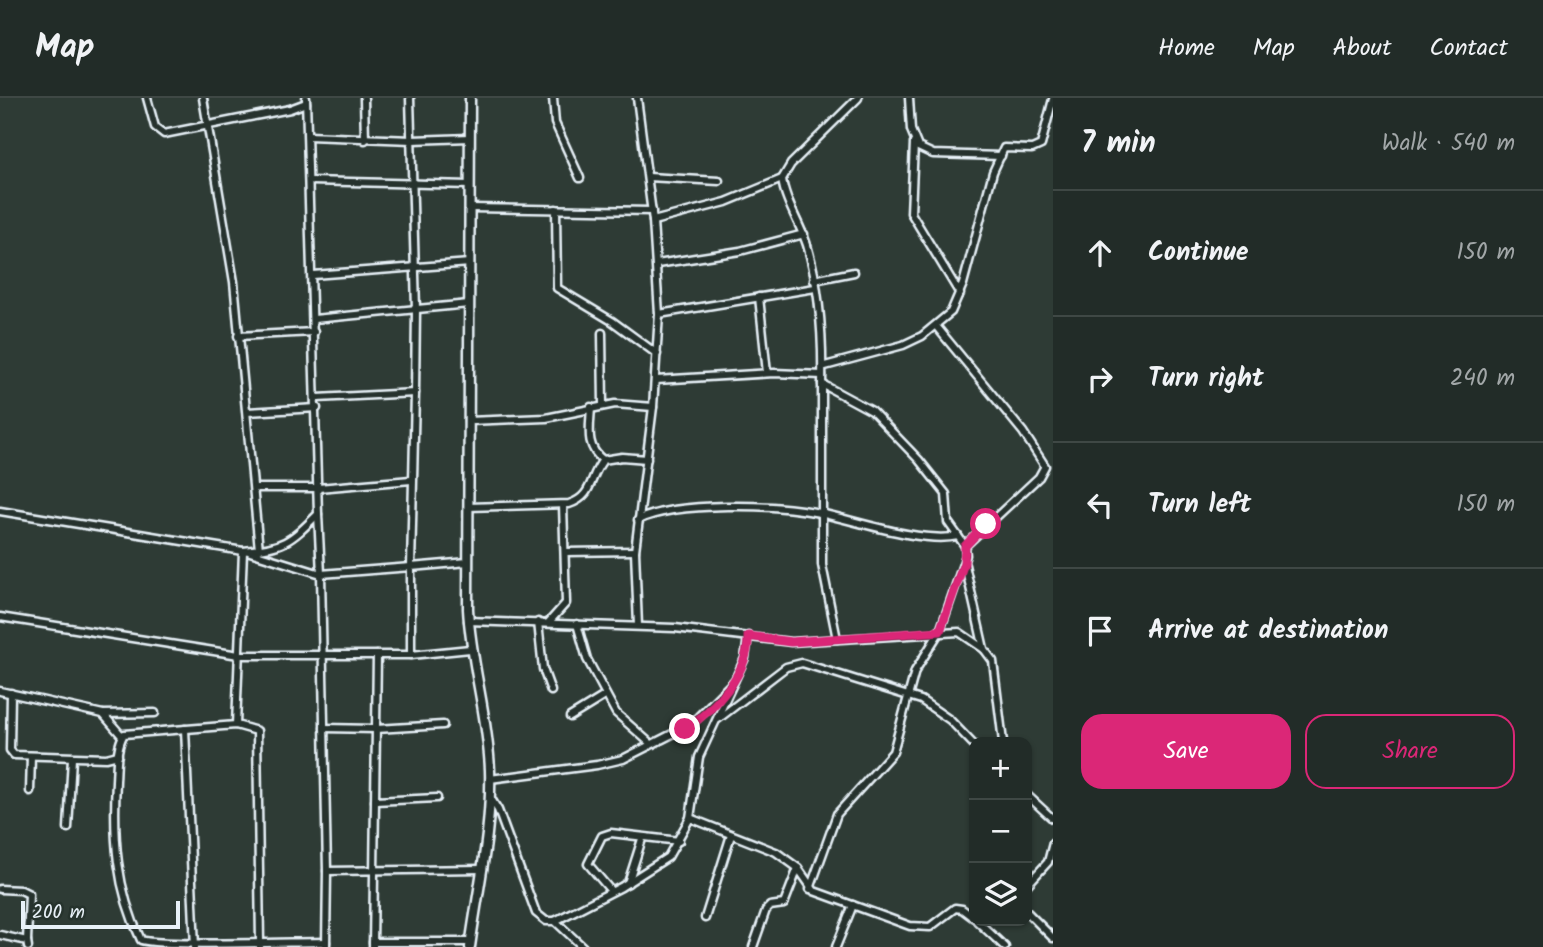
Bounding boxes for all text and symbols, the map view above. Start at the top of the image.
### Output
text: Map [35,22,95,75]
text: Home [1158,29,1215,68]
text: Map [1253,29,1295,68]
text: About [1333,29,1391,68]
text: Contact [1429,29,1508,68]
text: 7 min [1081,120,1156,168]
text: Walk · 540 m [1382,126,1515,162]
text: Continue [1148,232,1249,274]
icon: ahead [1081,234,1119,272]
text: 150 m [1456,235,1515,271]
text: Turn right [1148,358,1264,400]
icon: right [1081,360,1119,398]
text: 240 m [1450,361,1515,397]
text: Turn left [1148,484,1251,526]
icon: left [1081,486,1119,524]
text: 150 m [1456,487,1515,523]
route start [970,508,1001,539]
text: Arrive at destination [1148,610,1388,652]
icon: arrive [1081,612,1119,650]
route end [669,713,700,744]
button: Save [1081,714,1291,789]
button: Share [1305,714,1515,789]
map controls [969,737,1032,926]
button: + [969,737,1032,800]
button: − [969,800,1032,863]
button: layers [969,863,1032,926]
scale bar [21,898,180,930]
text: 200 m [32,898,85,928]

